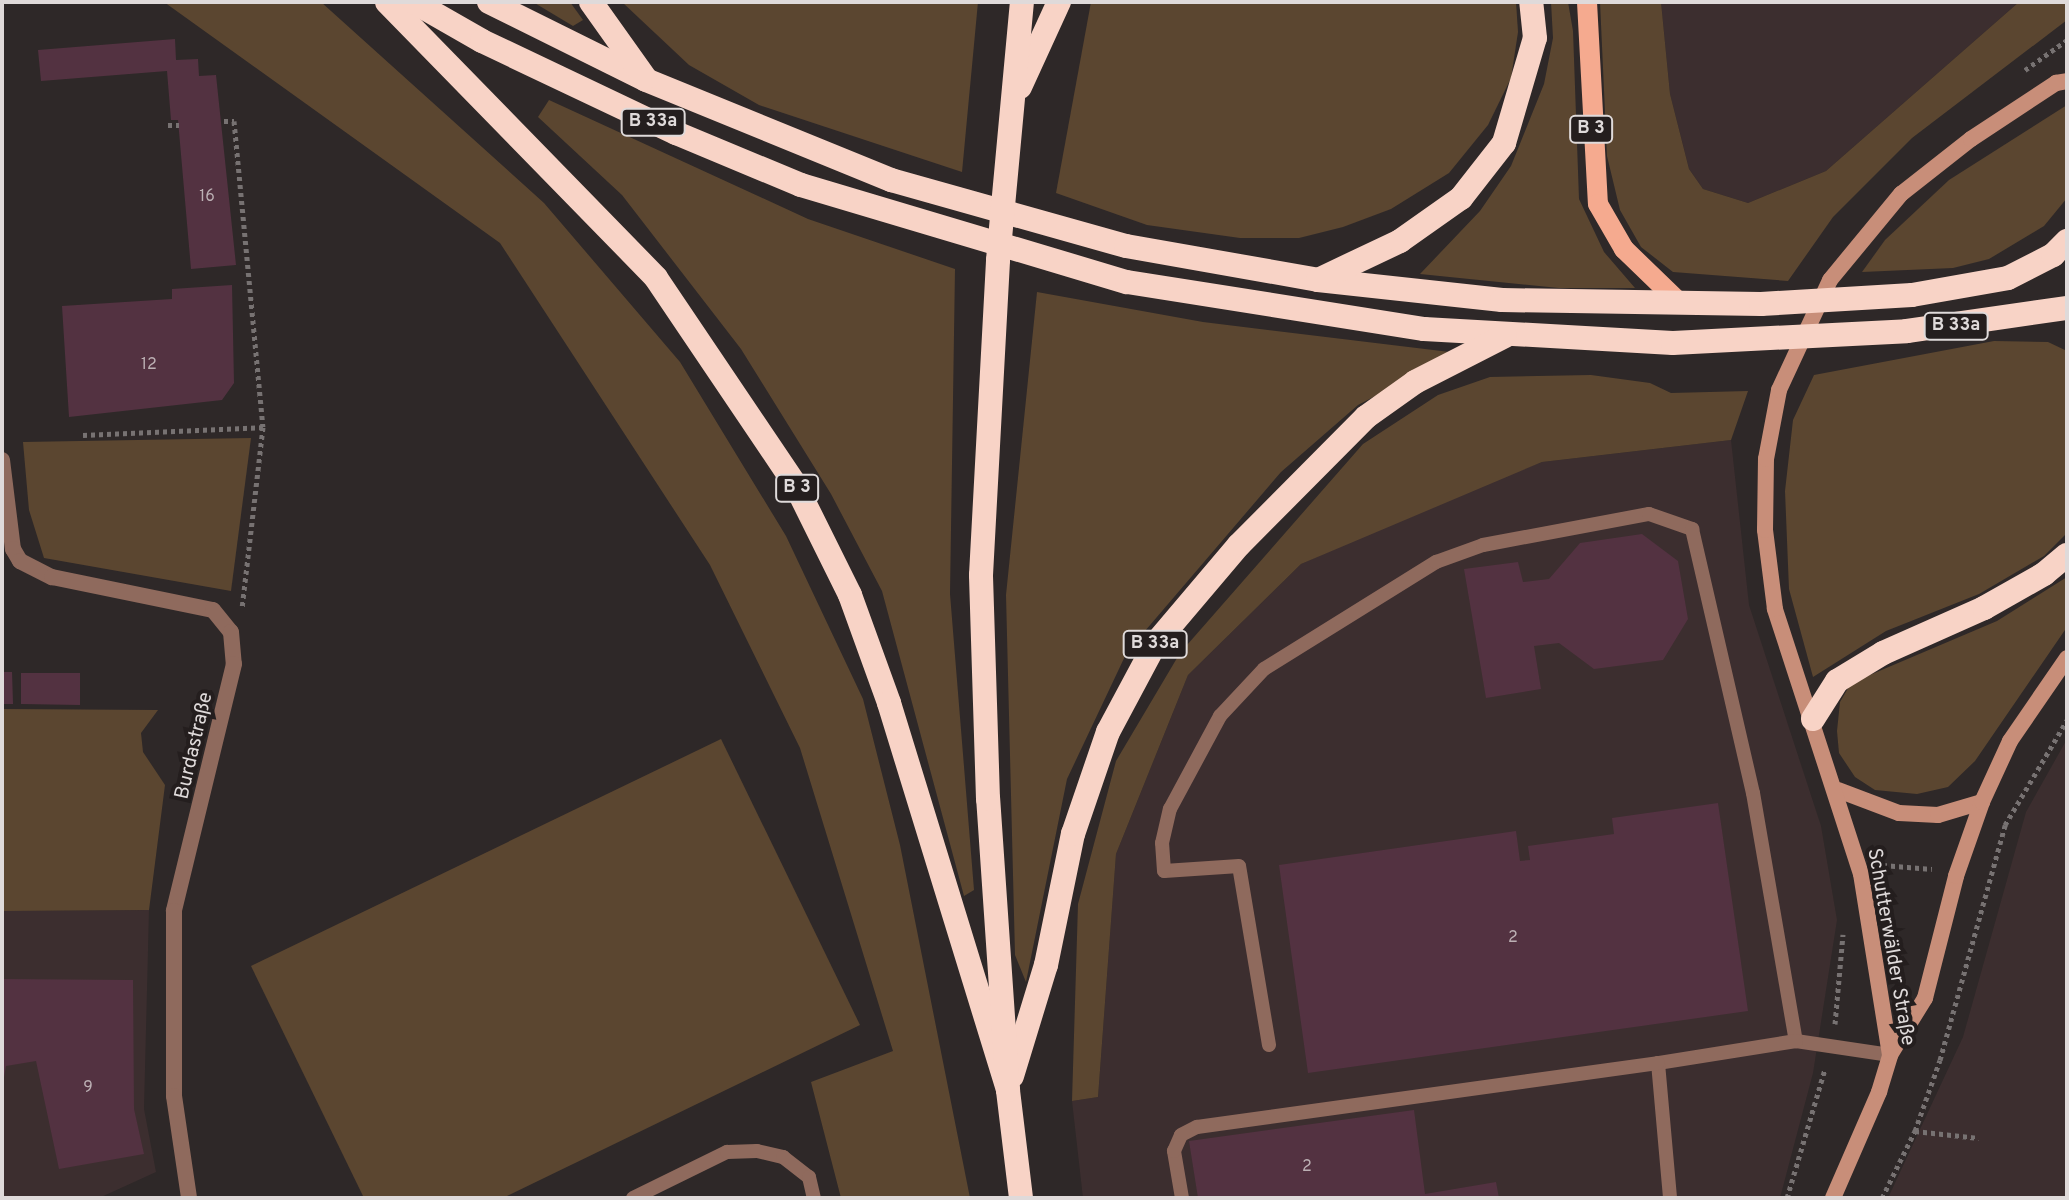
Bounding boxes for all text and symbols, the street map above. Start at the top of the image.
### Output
road number: B 33a [619,108,687,136]
road number: B 3 [1569,115,1613,143]
house number: 16 [199,187,215,207]
road number: B 33a [1922,312,1990,340]
house number: 12 [141,355,157,375]
road number: B 3 [775,474,819,502]
road number: B 33a [1121,630,1189,658]
street label: Burdastraße [171,690,219,802]
street label: Schutterwälder Straße [1861,846,1919,1048]
house number: 2 [1508,928,1518,948]
house number: 9 [83,1078,93,1098]
house number: 2 [1302,1157,1312,1177]

